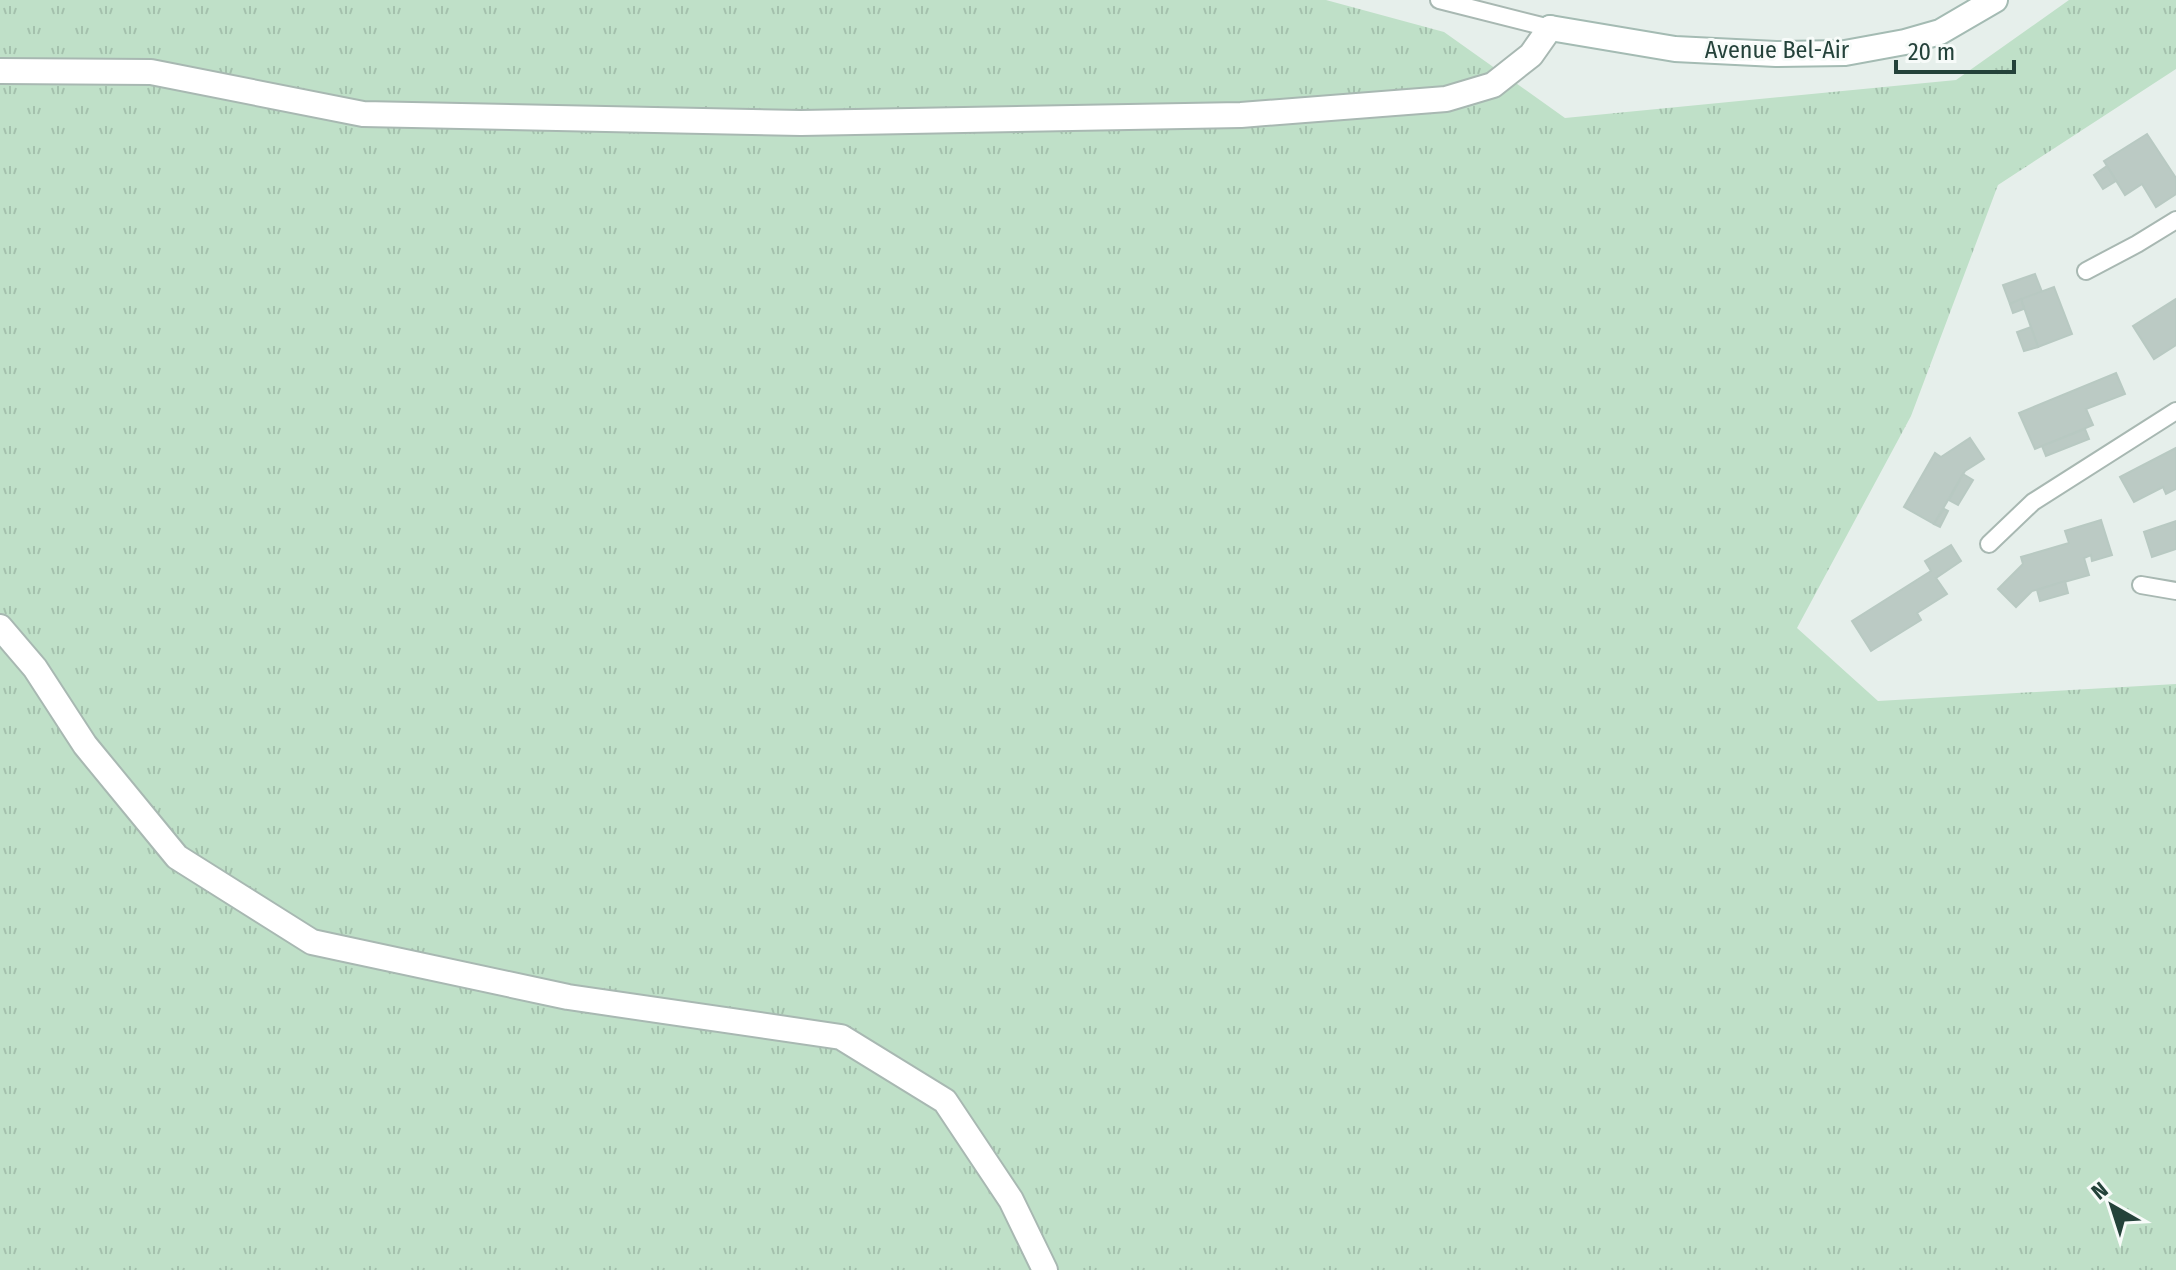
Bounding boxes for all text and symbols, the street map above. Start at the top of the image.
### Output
scale bar [1896,24,2014,74]
street label: Avenue Bel-Air [1705,36,1850,64]
text: 20 m [1908,38,1955,66]
north arrow [2072,1166,2152,1246]
text: N [2086,1176,2113,1205]

